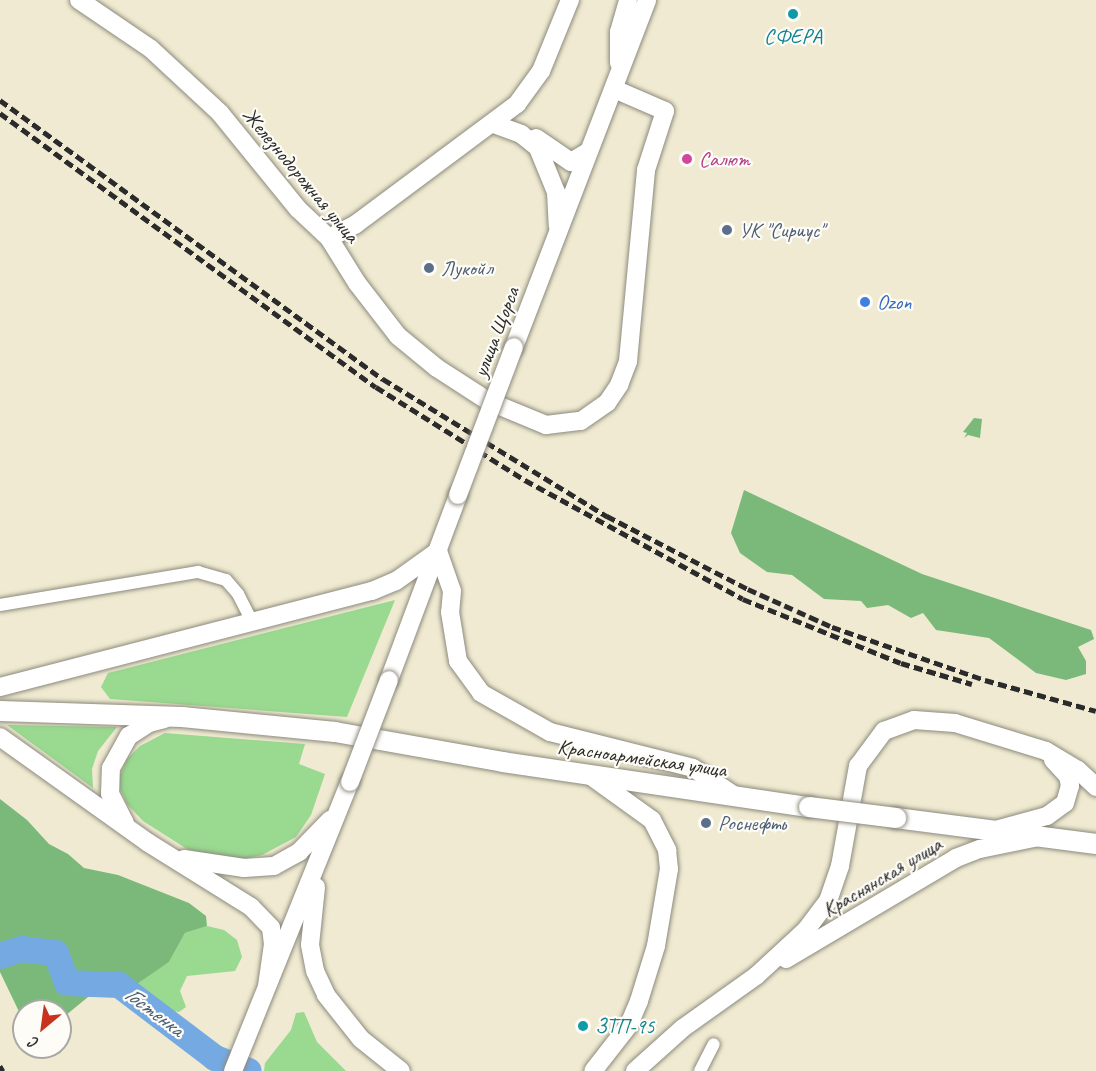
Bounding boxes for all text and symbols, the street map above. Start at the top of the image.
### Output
marker: СФЕРА [786,7,800,21]
place label: СФЕРА [764,23,822,49]
street label: Железнодорожная улица [236,101,366,249]
place label: Салют [699,146,750,172]
marker: Салют [680,152,694,166]
place label: УК "Сириус" [739,217,824,243]
marker: УК "Сириус" [720,223,734,237]
place label: Лукойл [441,255,493,281]
marker: Лукойл [422,261,436,275]
street label: улица Щорса [467,283,525,381]
place label: Ozon [877,289,912,315]
marker: Ozon [858,295,872,309]
street label: Красноармейская улица [555,734,729,782]
place label: Роснефть [718,810,786,836]
marker: Роснефть [699,816,713,830]
street label: Краснянская улица [817,831,947,923]
water label: Гостенка [119,981,189,1043]
north arrow [12,999,72,1059]
place label: ЗТП-95 [595,1013,655,1039]
marker: ЗТП-95 [576,1019,590,1033]
text: С [26,1032,43,1054]

